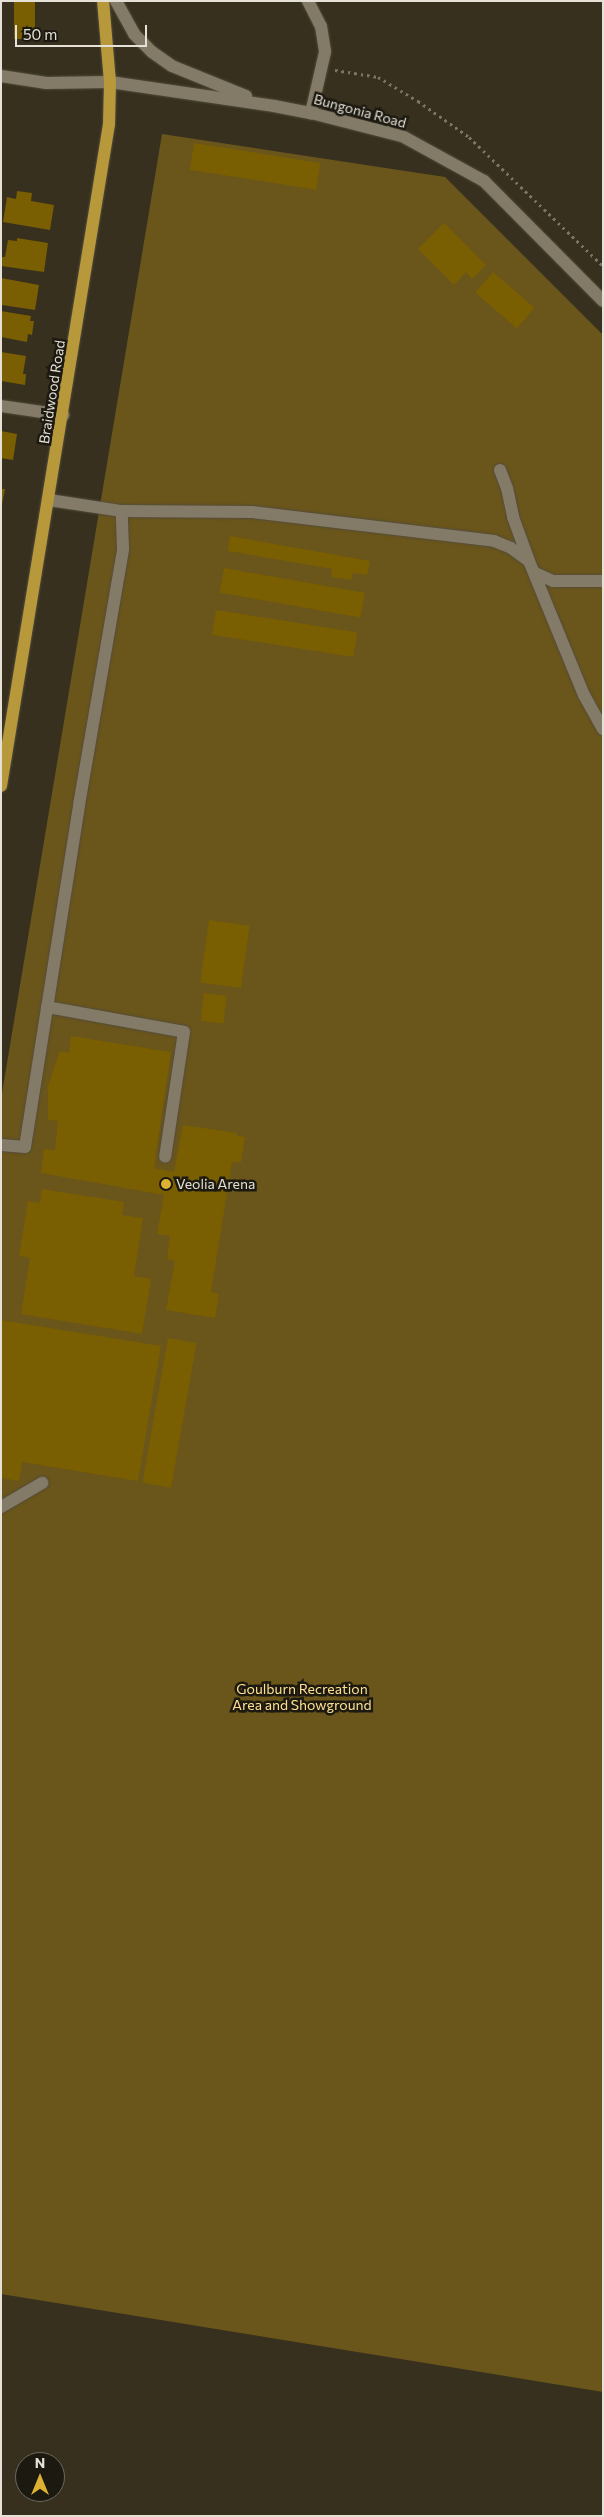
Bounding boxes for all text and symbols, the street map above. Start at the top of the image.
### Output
scale bar [18,15,150,47]
text: 50 m [23,25,57,43]
street label: Bungonia Road [312,91,408,131]
street label: Braidwood Road [36,339,68,445]
place label: Veolia Arena [176,1176,255,1192]
marker: Veolia Arena [160,1178,172,1190]
park label: Goulburn Recreation Area and Showground [232,1681,372,1714]
north arrow [15,2452,65,2502]
text: N [35,2454,45,2471]

